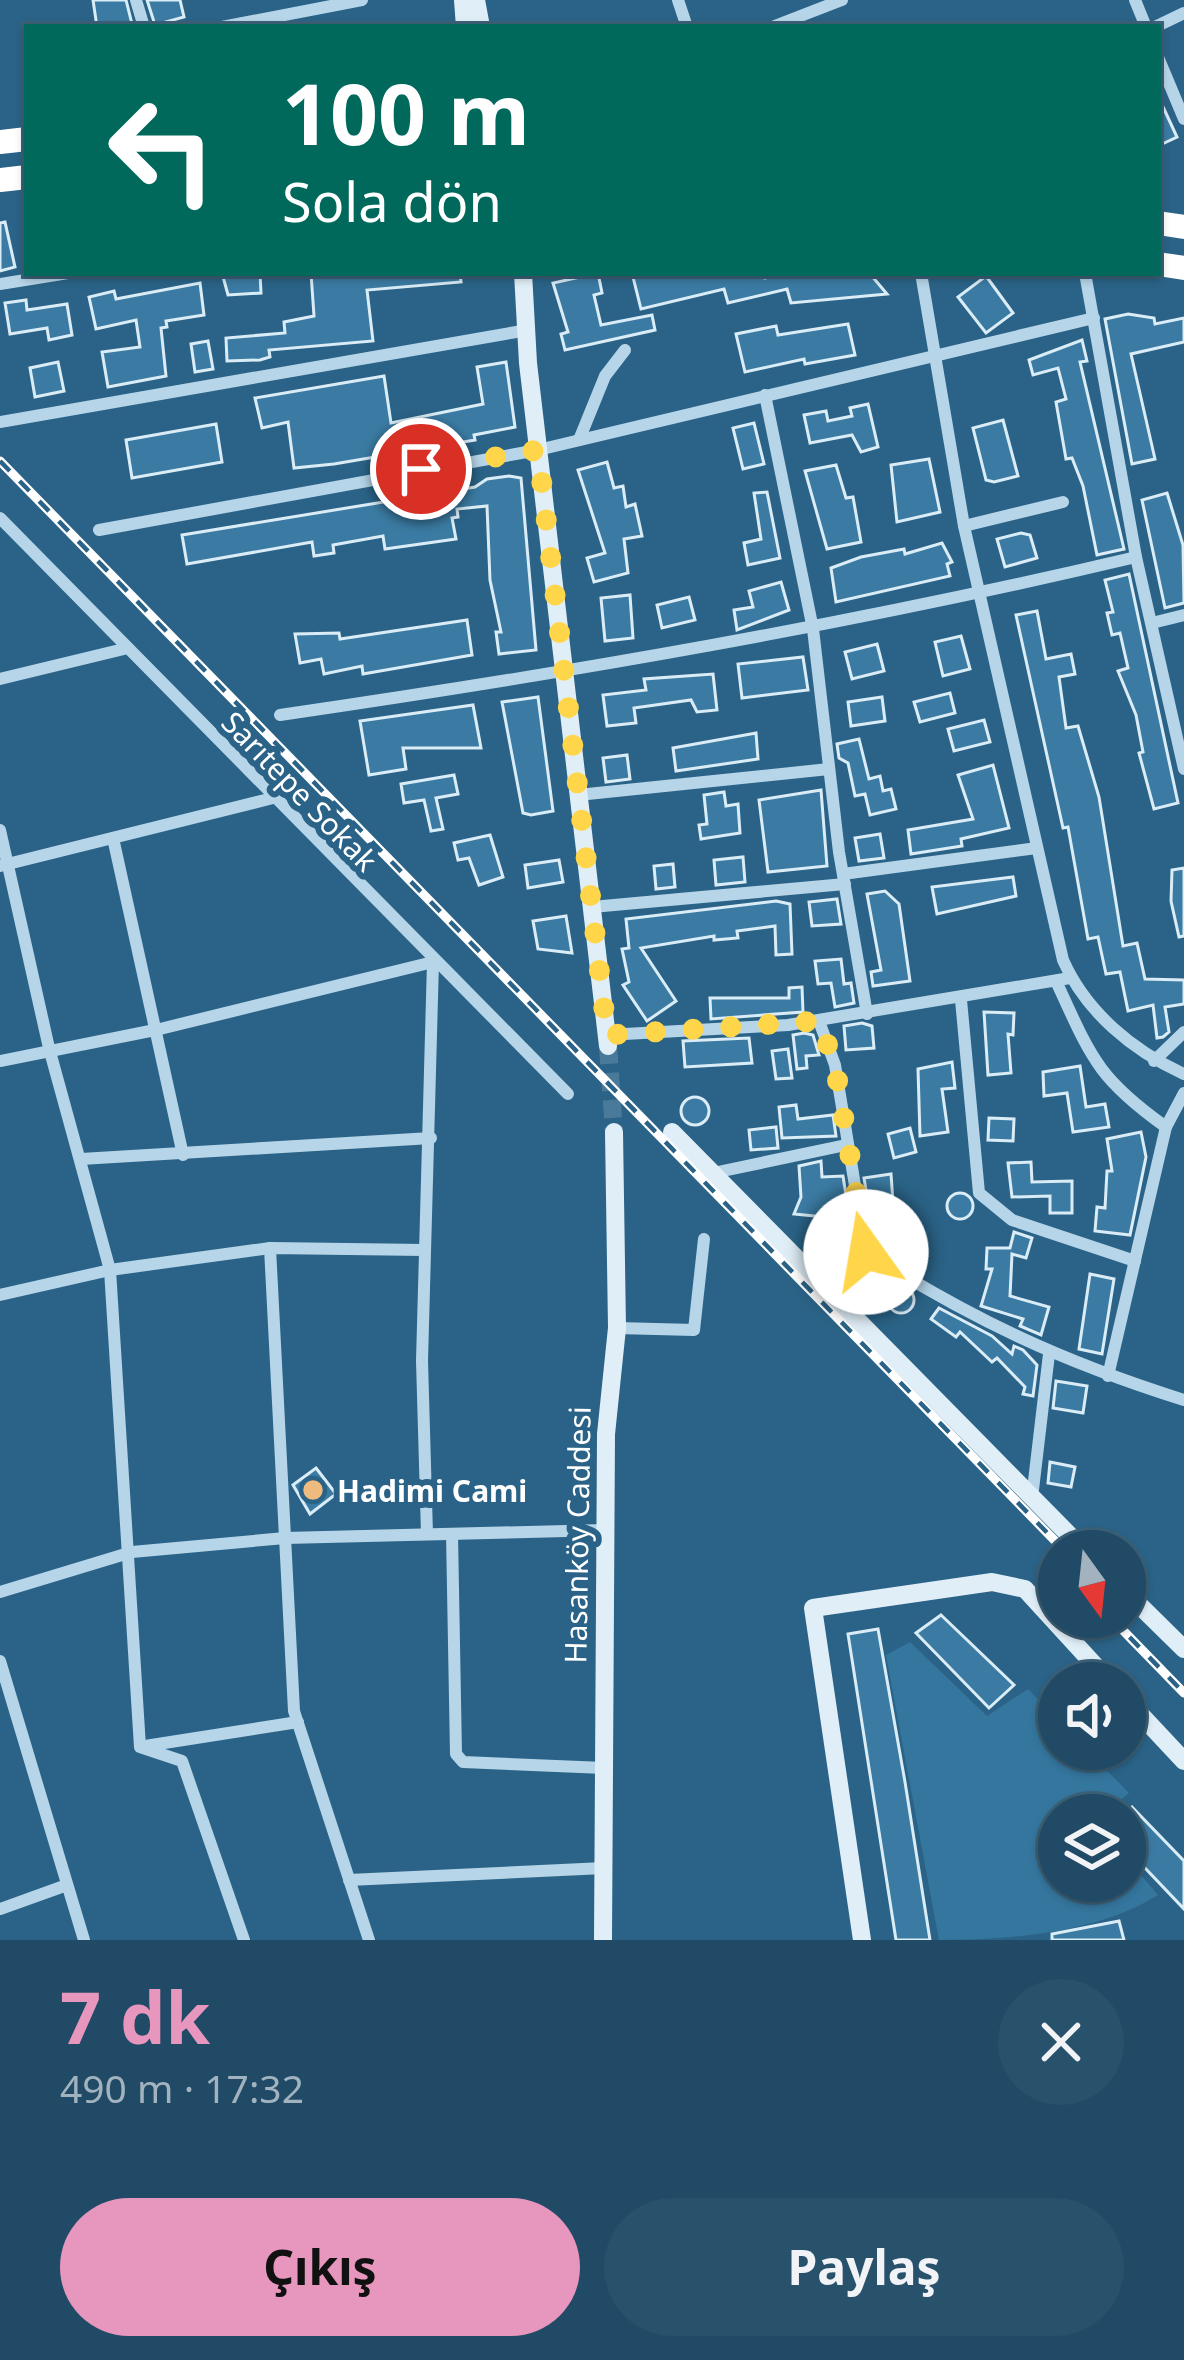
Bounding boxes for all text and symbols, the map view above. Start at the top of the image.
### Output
text: 100 m [282,55,530,170]
icon: left [84,72,240,228]
text: Sola dön [282,164,502,238]
pin [370,418,472,520]
icon: arrive [388,436,454,502]
street label: Sarıtepe Sokak [213,702,387,880]
position arrow [803,1189,929,1315]
street label: Hasanköy Caddesi [554,1406,600,1664]
place label: Hadimi Cami [337,1470,527,1511]
marker: Hadimi Cami [300,1477,326,1503]
north arrow [1038,1530,1146,1638]
map controls [1038,1530,1146,1902]
button: sound [1038,1662,1146,1770]
button: layers [1038,1794,1146,1902]
text: 7 dk [60,1967,210,2065]
button: close [998,1979,1124,2105]
text: 490 m · 17:32 [60,2061,304,2114]
button: Çıkış [60,2198,580,2336]
button: Paylaş [604,2198,1124,2336]

